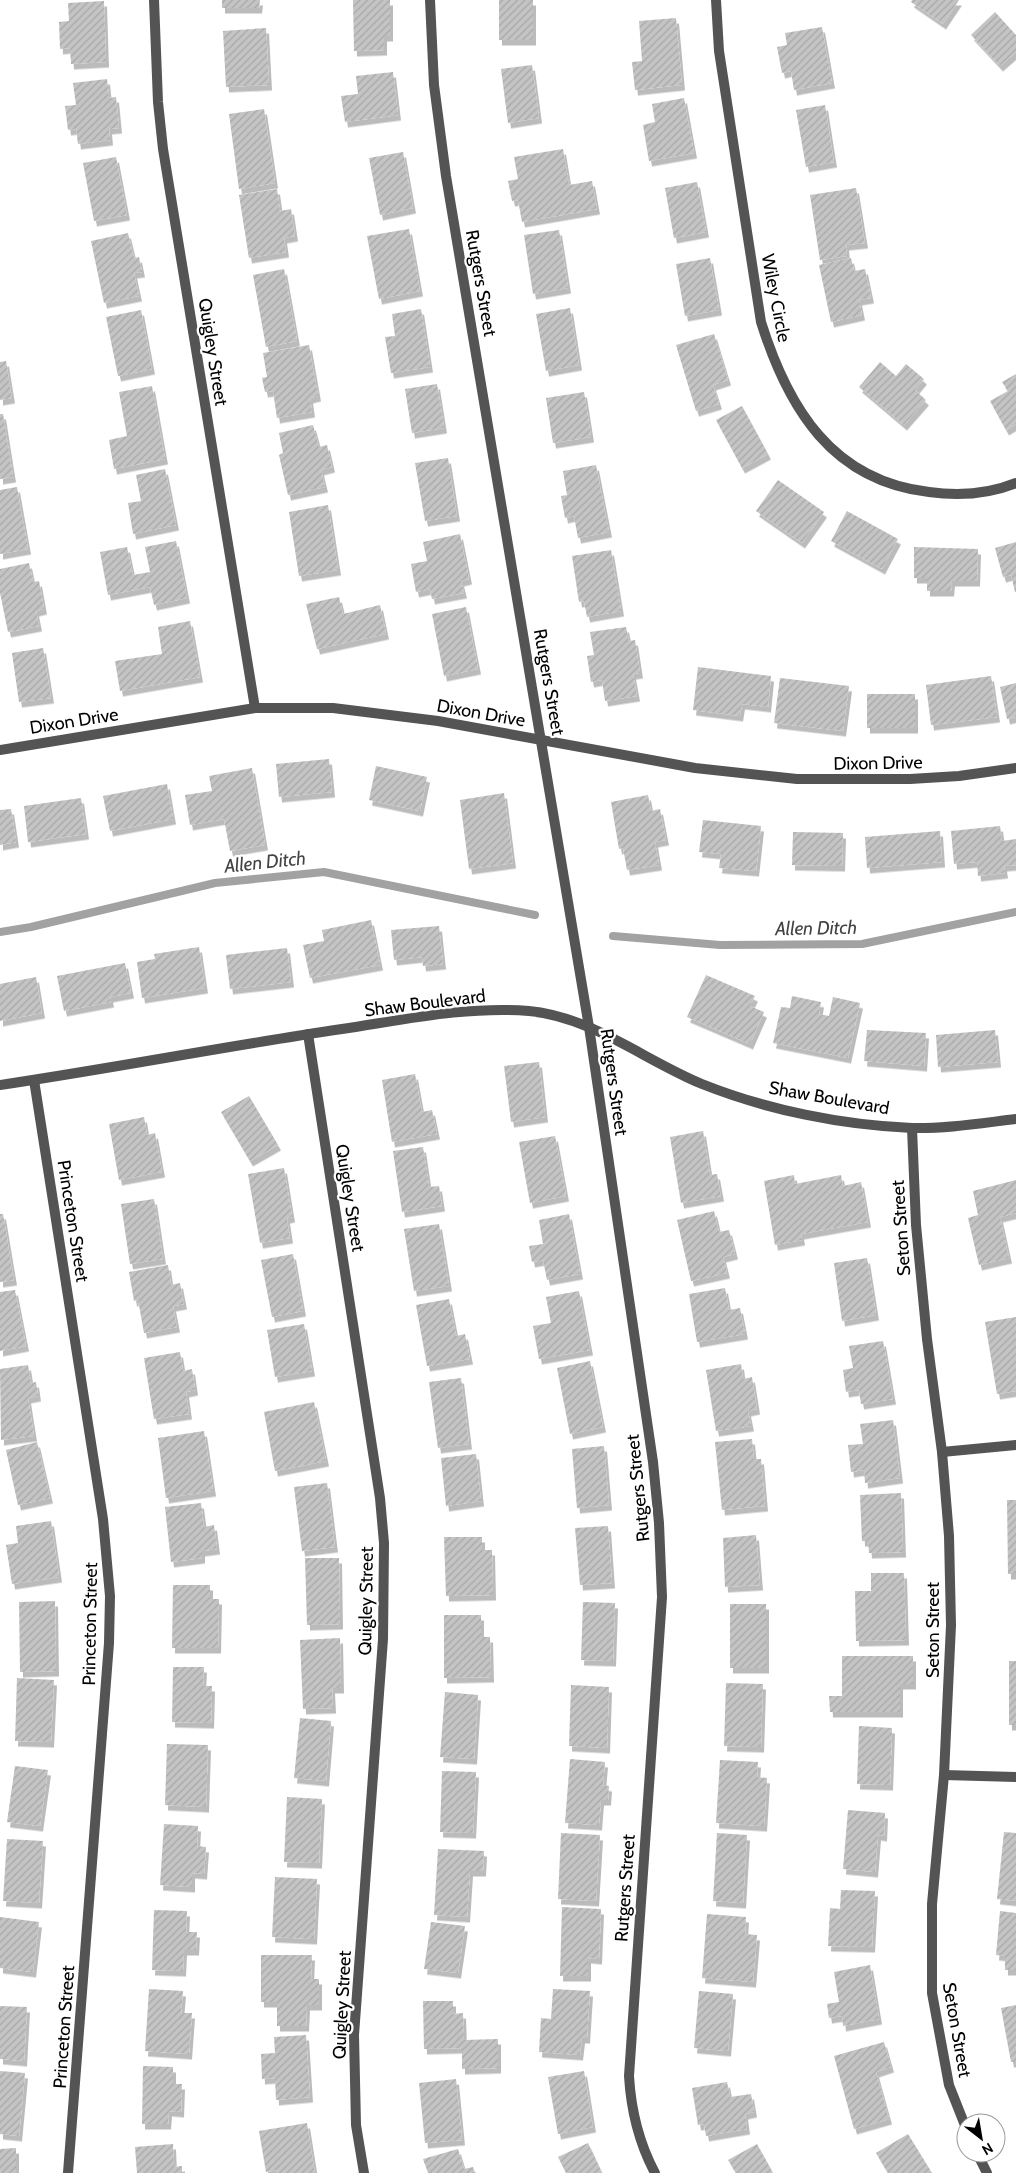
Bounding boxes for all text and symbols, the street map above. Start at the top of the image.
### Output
street label: Rutgers Street [461,228,501,338]
street label: Wiley Circle [757,252,795,344]
street label: Quigley Street [194,297,232,407]
street label: Rutgers Street [529,627,569,737]
street label: Dixon Drive [435,694,527,732]
street label: Dixon Drive [28,703,120,739]
street label: Dixon Drive [833,751,923,775]
water label: Allen Ditch [222,846,307,878]
water label: Allen Ditch [774,916,857,940]
street label: Shaw Boulevard [363,985,487,1021]
street label: Rutgers Street [596,1027,632,1137]
street label: Shaw Boulevard [767,1077,891,1119]
street label: Quigley Street [331,1143,369,1253]
street label: Princeton Street [52,1158,94,1284]
street label: Seton Street [887,1179,915,1277]
street label: Rutgers Street [621,1433,655,1543]
street label: Quigley Street [354,1546,378,1656]
street label: Princeton Street [78,1562,102,1686]
street label: Seton Street [922,1582,944,1678]
street label: Rutgers Street [610,1833,640,1943]
street label: Quigley Street [328,1950,356,2060]
street label: Princeton Street [49,1965,79,2089]
street label: Seton Street [938,1981,976,2079]
north arrow [956,2113,1006,2163]
text: N [979,2139,997,2159]

